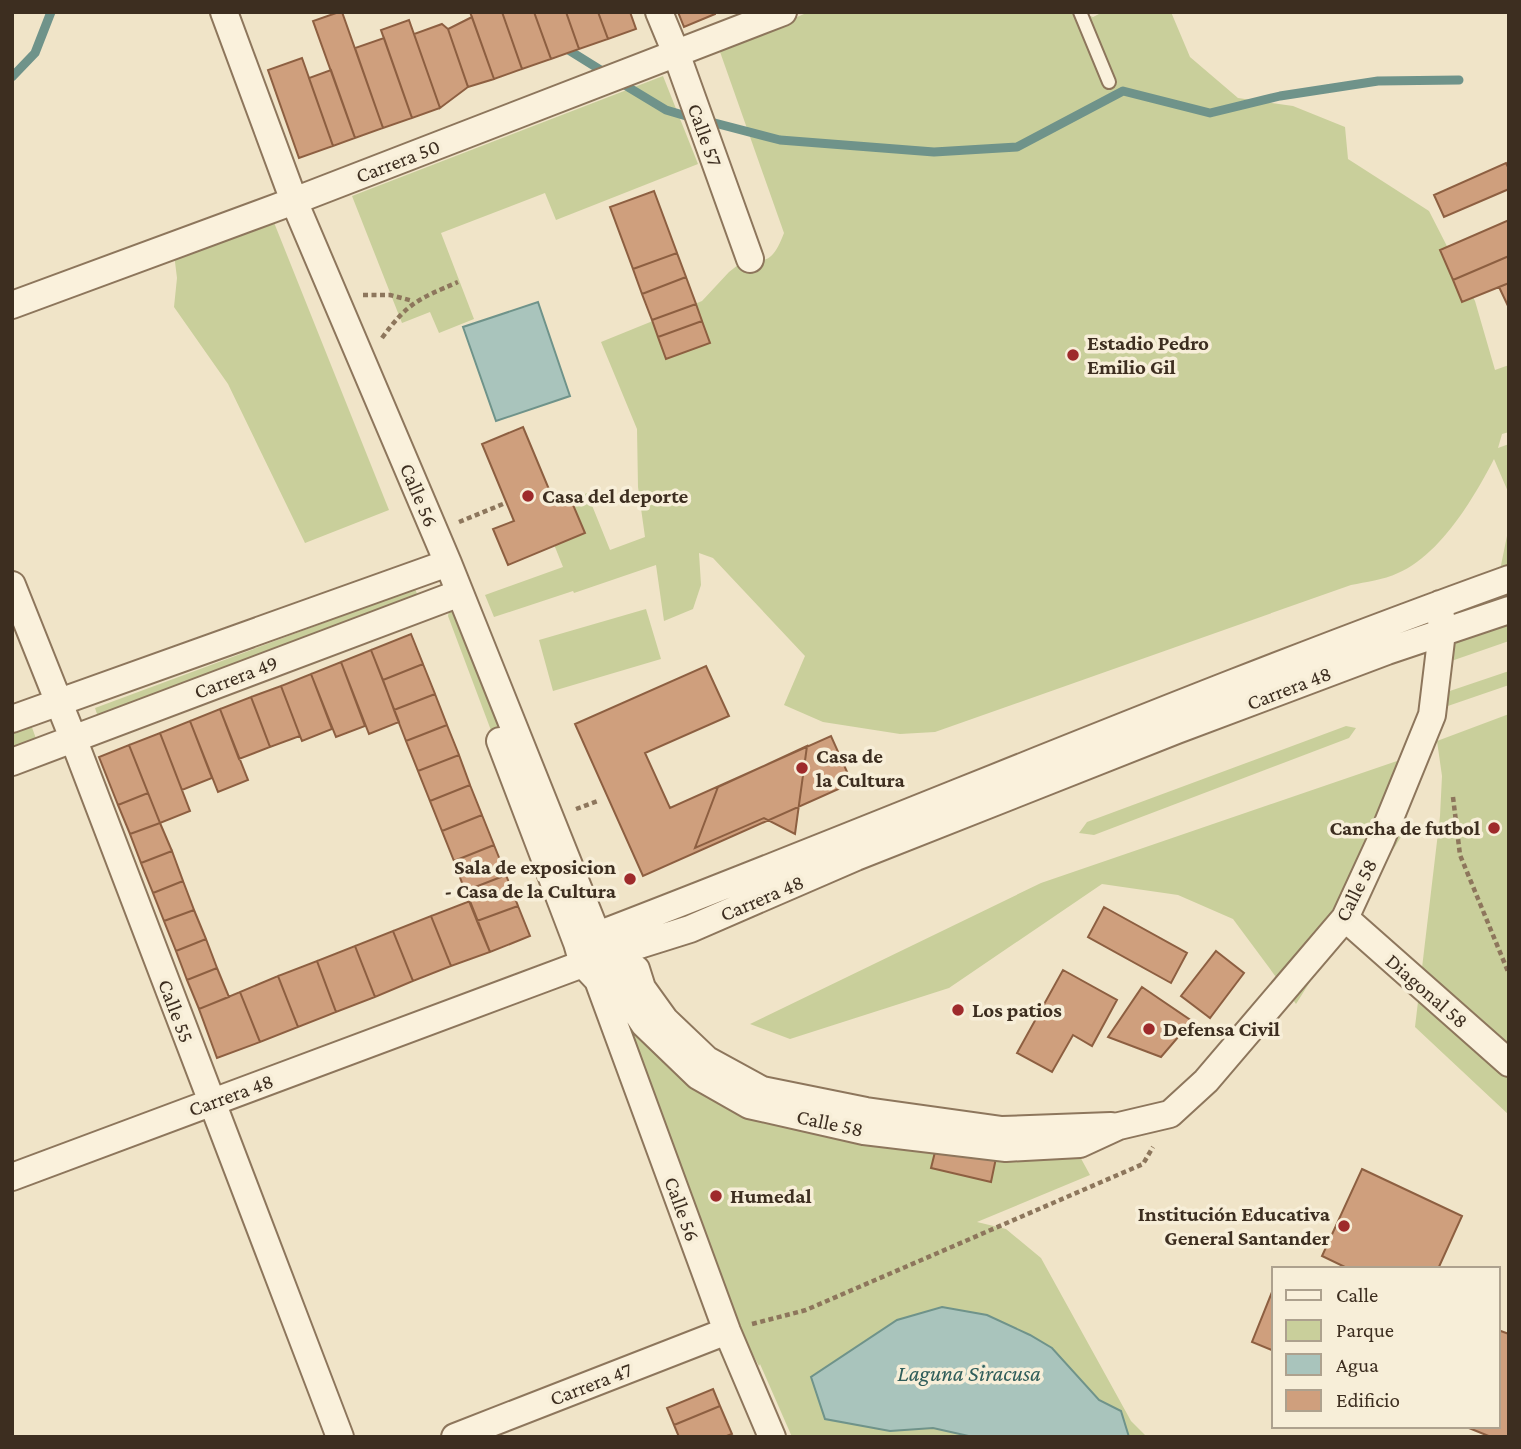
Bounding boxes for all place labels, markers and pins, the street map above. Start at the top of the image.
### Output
place label: Estadio Pedro Emilio Gil [1087,331,1209,379]
marker: Estadio Pedro Emilio Gil [1065,347,1081,363]
place label: Casa del deporte [542,484,689,508]
marker: Casa del deporte [520,488,536,504]
place label: Casa de la Cultura [816,744,906,792]
marker: Casa de la Cultura [794,760,810,776]
place label: Cancha de futbol [1329,816,1480,840]
marker: Cancha de futbol [1486,820,1502,836]
place label: Sala de exposicion - Casa de la Cultura [444,855,617,903]
marker: Sala de exposicion - Casa de la Cultura [622,871,638,887]
place label: Los patios [972,998,1062,1022]
marker: Los patios [950,1002,966,1018]
place label: Defensa Civil [1163,1017,1280,1041]
marker: Defensa Civil [1141,1021,1157,1037]
place label: Humedal [730,1184,812,1208]
marker: Humedal [708,1188,724,1204]
place label: Institución Educativa General Santander [1138,1202,1331,1250]
marker: Institución Educativa General Santander [1336,1218,1352,1234]

